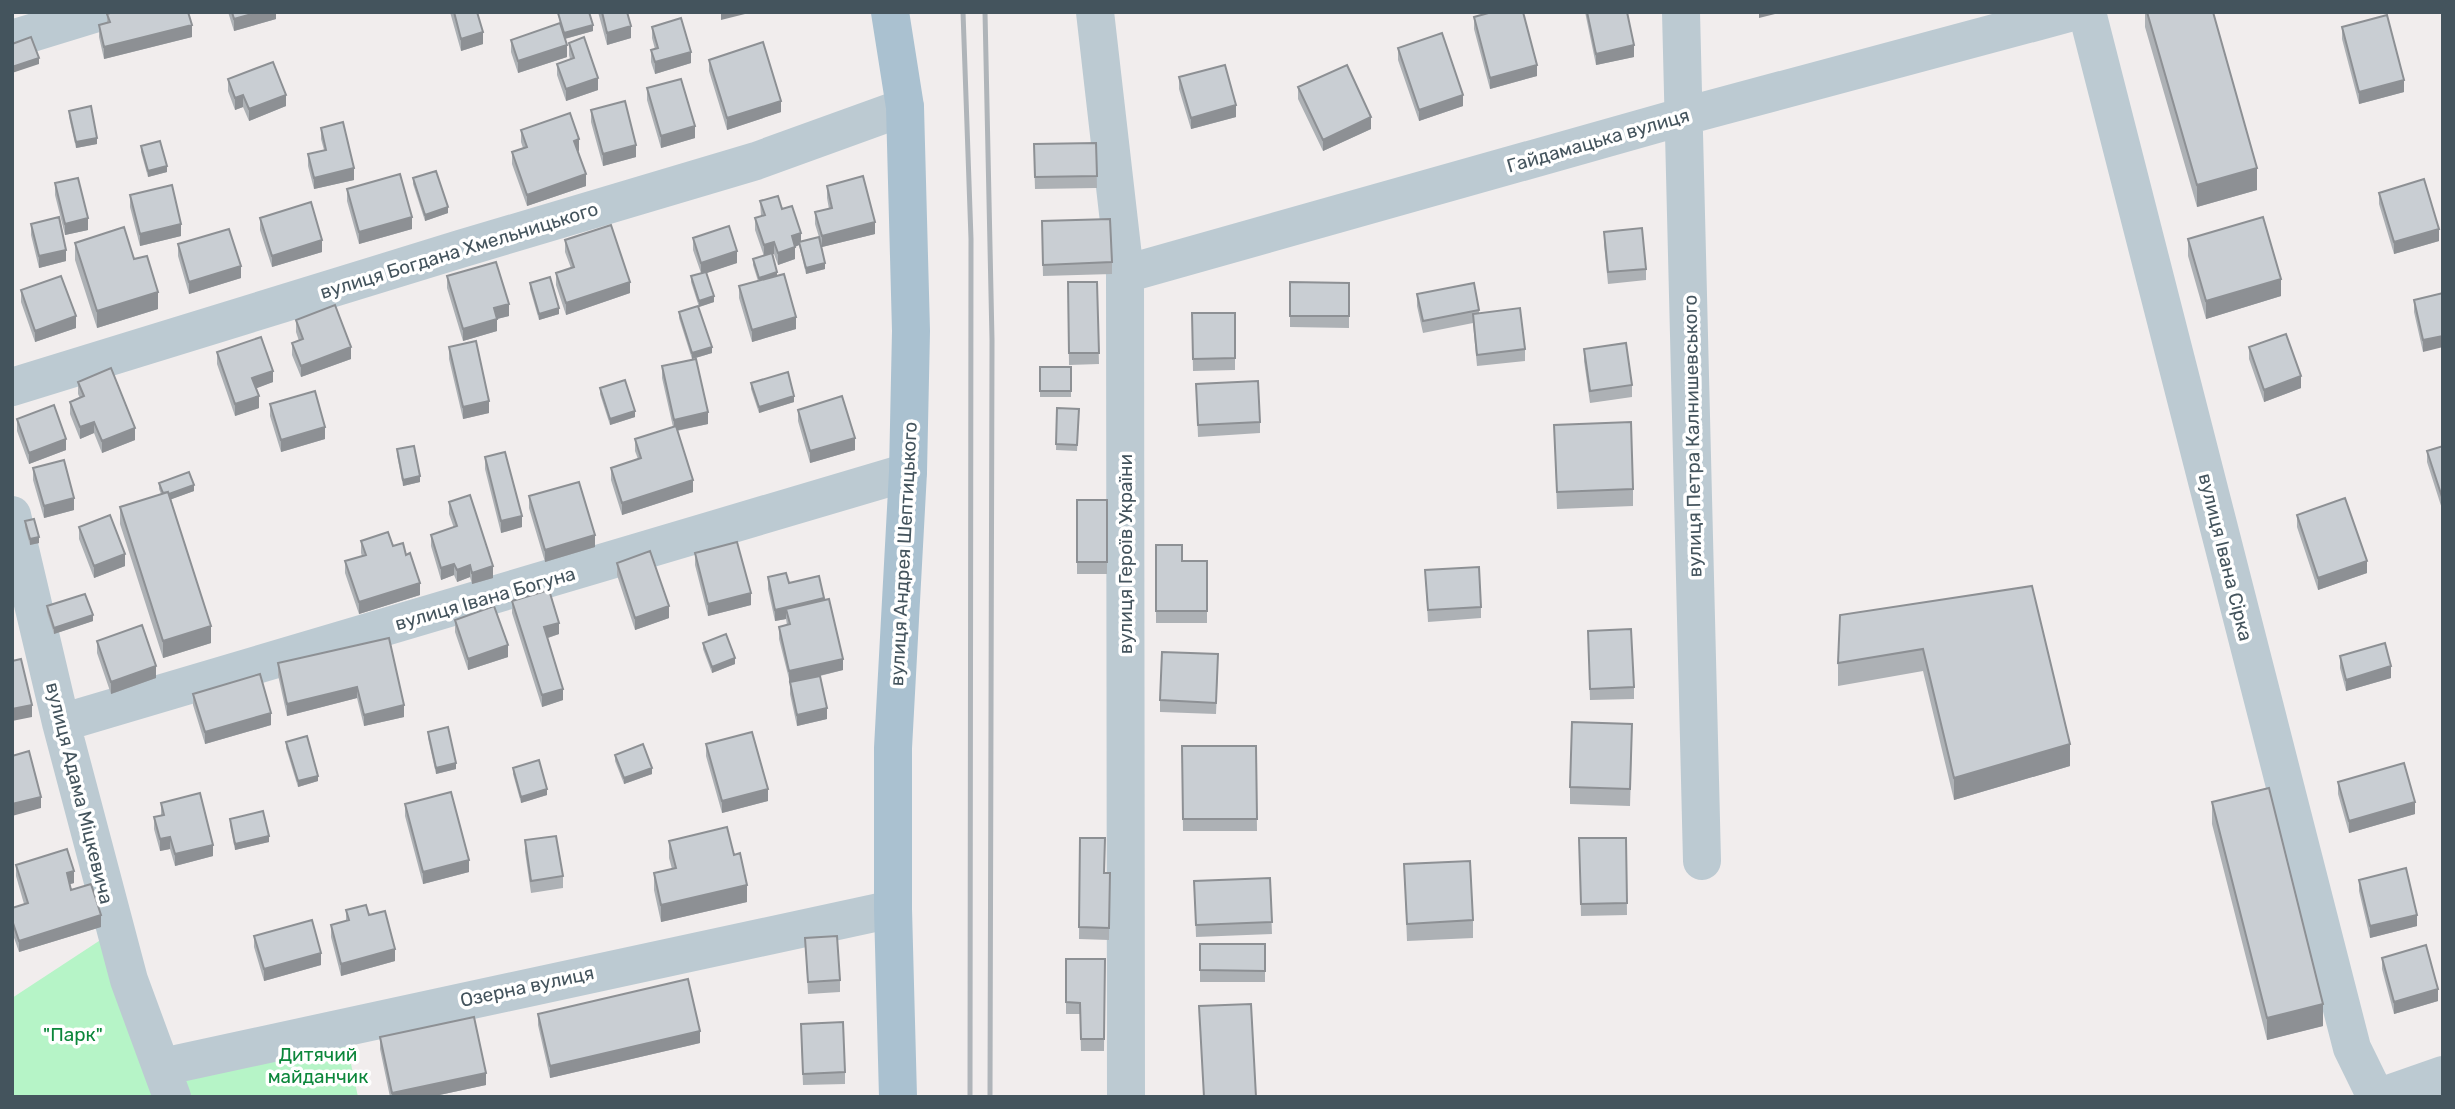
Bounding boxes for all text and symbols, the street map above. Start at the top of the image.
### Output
street label: Гайдамацька вулиця [1504,103,1692,178]
street label: вулиця Богдана Хмельницького [317,197,601,304]
street label: вулиця Петра Калнишевського [1679,294,1706,578]
street label: вулиця Андрея Шептицького [885,421,922,687]
street label: вулиця Героїв України [1114,454,1137,654]
street label: вулиця Івана Сірка [2194,471,2257,643]
street label: вулиця Івана Богуна [392,562,578,635]
street label: вулиця Адама Міцкевича [41,680,118,906]
street label: Озерна вулиця [458,961,596,1012]
park label: "Парк" [43,1023,103,1046]
park label: Дитячий майданчик [268,1043,368,1088]

